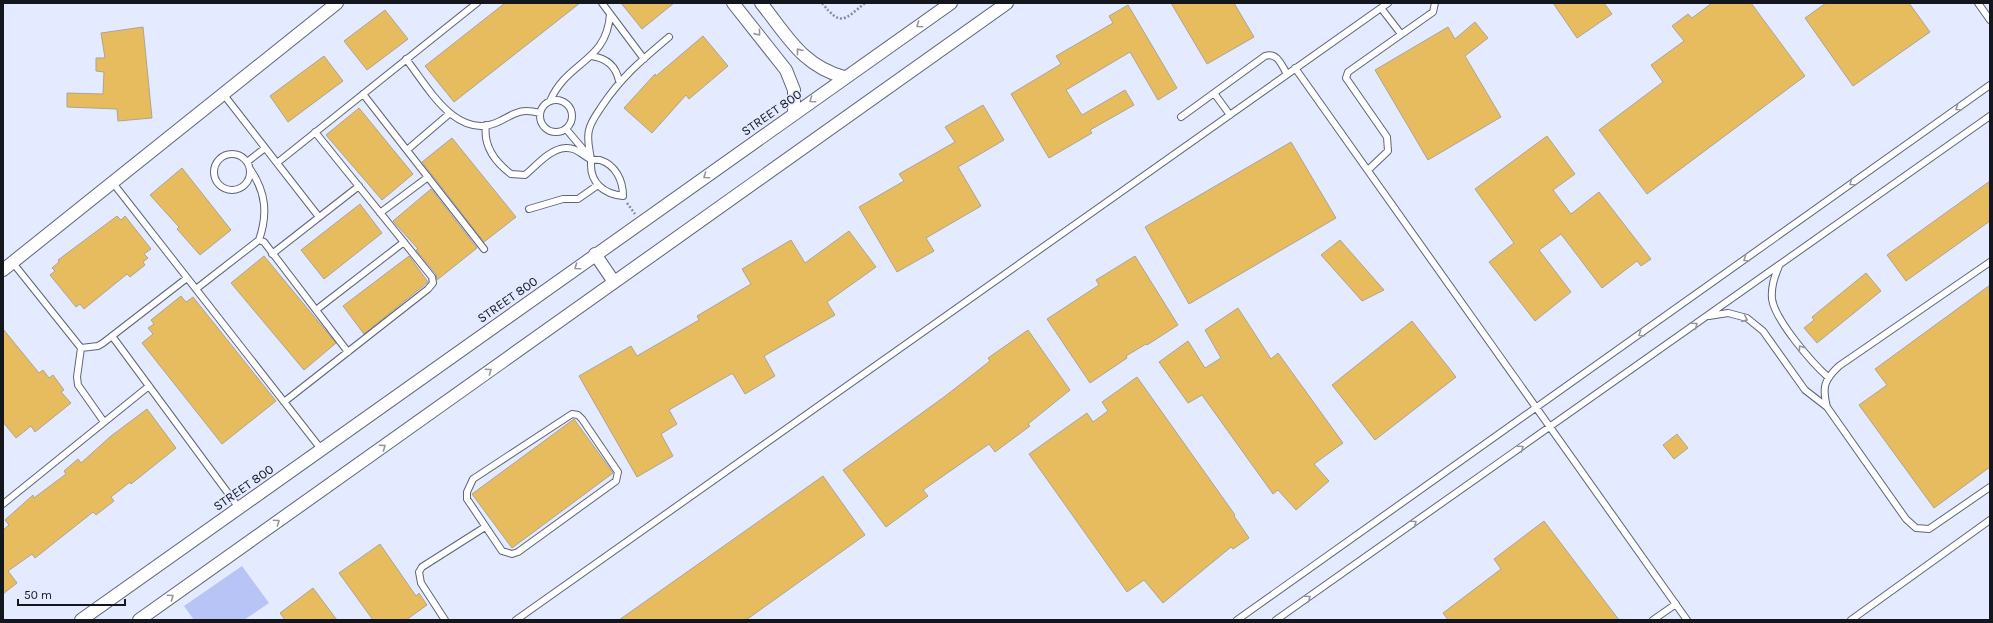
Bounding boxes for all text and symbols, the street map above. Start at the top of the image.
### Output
one-way arrow [916,20,923,27]
one-way arrow [753,29,760,36]
one-way arrow [797,49,804,56]
street label: STREET 800 [738,86,804,139]
one-way arrow [810,95,817,102]
one-way arrow [1956,103,1963,110]
one-way arrow [704,171,711,178]
one-way arrow [1850,178,1857,185]
one-way arrow [1744,254,1751,261]
one-way arrow [574,262,581,269]
street label: STREET 800 [474,273,540,326]
one-way arrow [1741,314,1748,322]
one-way arrow [1691,323,1698,330]
one-way arrow [1638,329,1645,336]
one-way arrow [1799,345,1806,352]
one-way arrow [484,369,491,376]
one-way arrow [378,445,385,452]
one-way arrow [1516,446,1523,453]
street label: STREET 800 [210,461,276,514]
one-way arrow [272,520,279,527]
one-way arrow [1410,520,1417,528]
scale bar [18,581,125,607]
text: 50 m [24,588,52,602]
one-way arrow [167,594,174,602]
one-way arrow [1303,596,1310,603]

